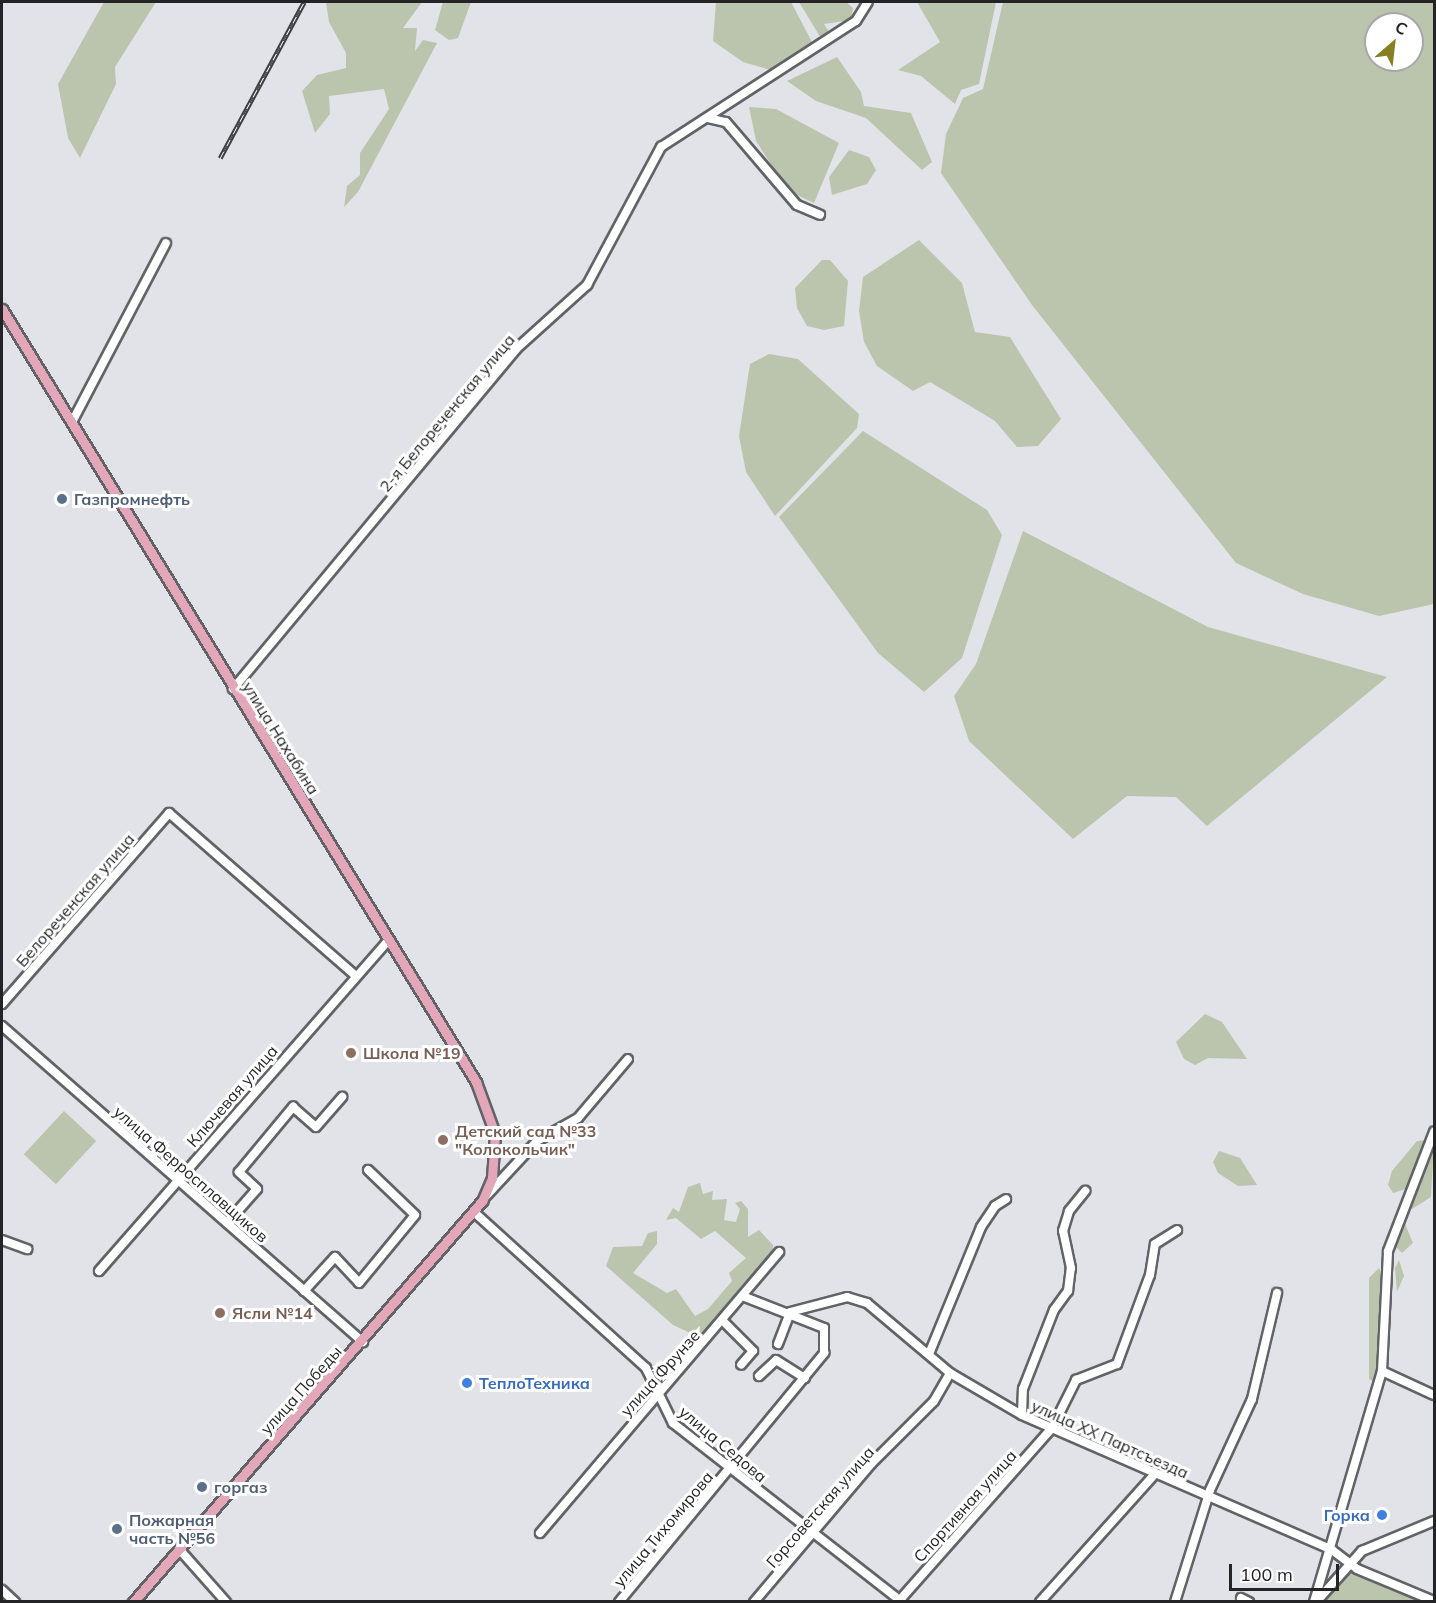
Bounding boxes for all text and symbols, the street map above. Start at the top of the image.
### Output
north arrow [1364,12,1424,72]
text: С [1392,16,1411,39]
street label: 2-я Белореченская улица [375,330,519,496]
place label: Газпромнефть [74,489,190,509]
marker: Газпромнефть [55,492,69,506]
street label: улица Нахабина [239,678,323,798]
street label: Белореченская улица [12,829,138,971]
street label: Ключевая улица [183,1041,281,1151]
place label: Школа №19 [363,1043,461,1063]
marker: Школа №19 [344,1046,358,1060]
street label: улица Ферросплавщиков [110,1102,272,1246]
place label: Детский сад №33 "Колокольчик" [455,1121,596,1159]
marker: Детский сад №33 "Колокольчик" [436,1133,450,1147]
place label: Ясли №14 [232,1303,313,1323]
marker: Ясли №14 [213,1306,227,1320]
street label: улица Фрунзе [616,1326,704,1420]
street label: улица Победы [256,1342,346,1438]
place label: ТеплоТехника [479,1373,590,1393]
marker: ТеплоТехника [460,1376,474,1390]
street label: улица XX Партсъезда [1029,1396,1191,1482]
street label: улица Седова [675,1402,771,1486]
street label: Горсоветская улица [762,1442,878,1572]
street label: Спортивная улица [910,1446,1020,1566]
street label: улица Тихомирова [609,1467,717,1591]
place label: горгаз [214,1477,267,1497]
marker: горгаз [195,1480,209,1494]
place label: Горка [1324,1505,1370,1525]
marker: Горка [1375,1508,1389,1522]
place label: Пожарная часть №56 [129,1510,215,1548]
marker: Пожарная часть №56 [110,1522,124,1536]
scale bar [1232,1552,1342,1590]
text: 100 m [1240,1563,1293,1586]

